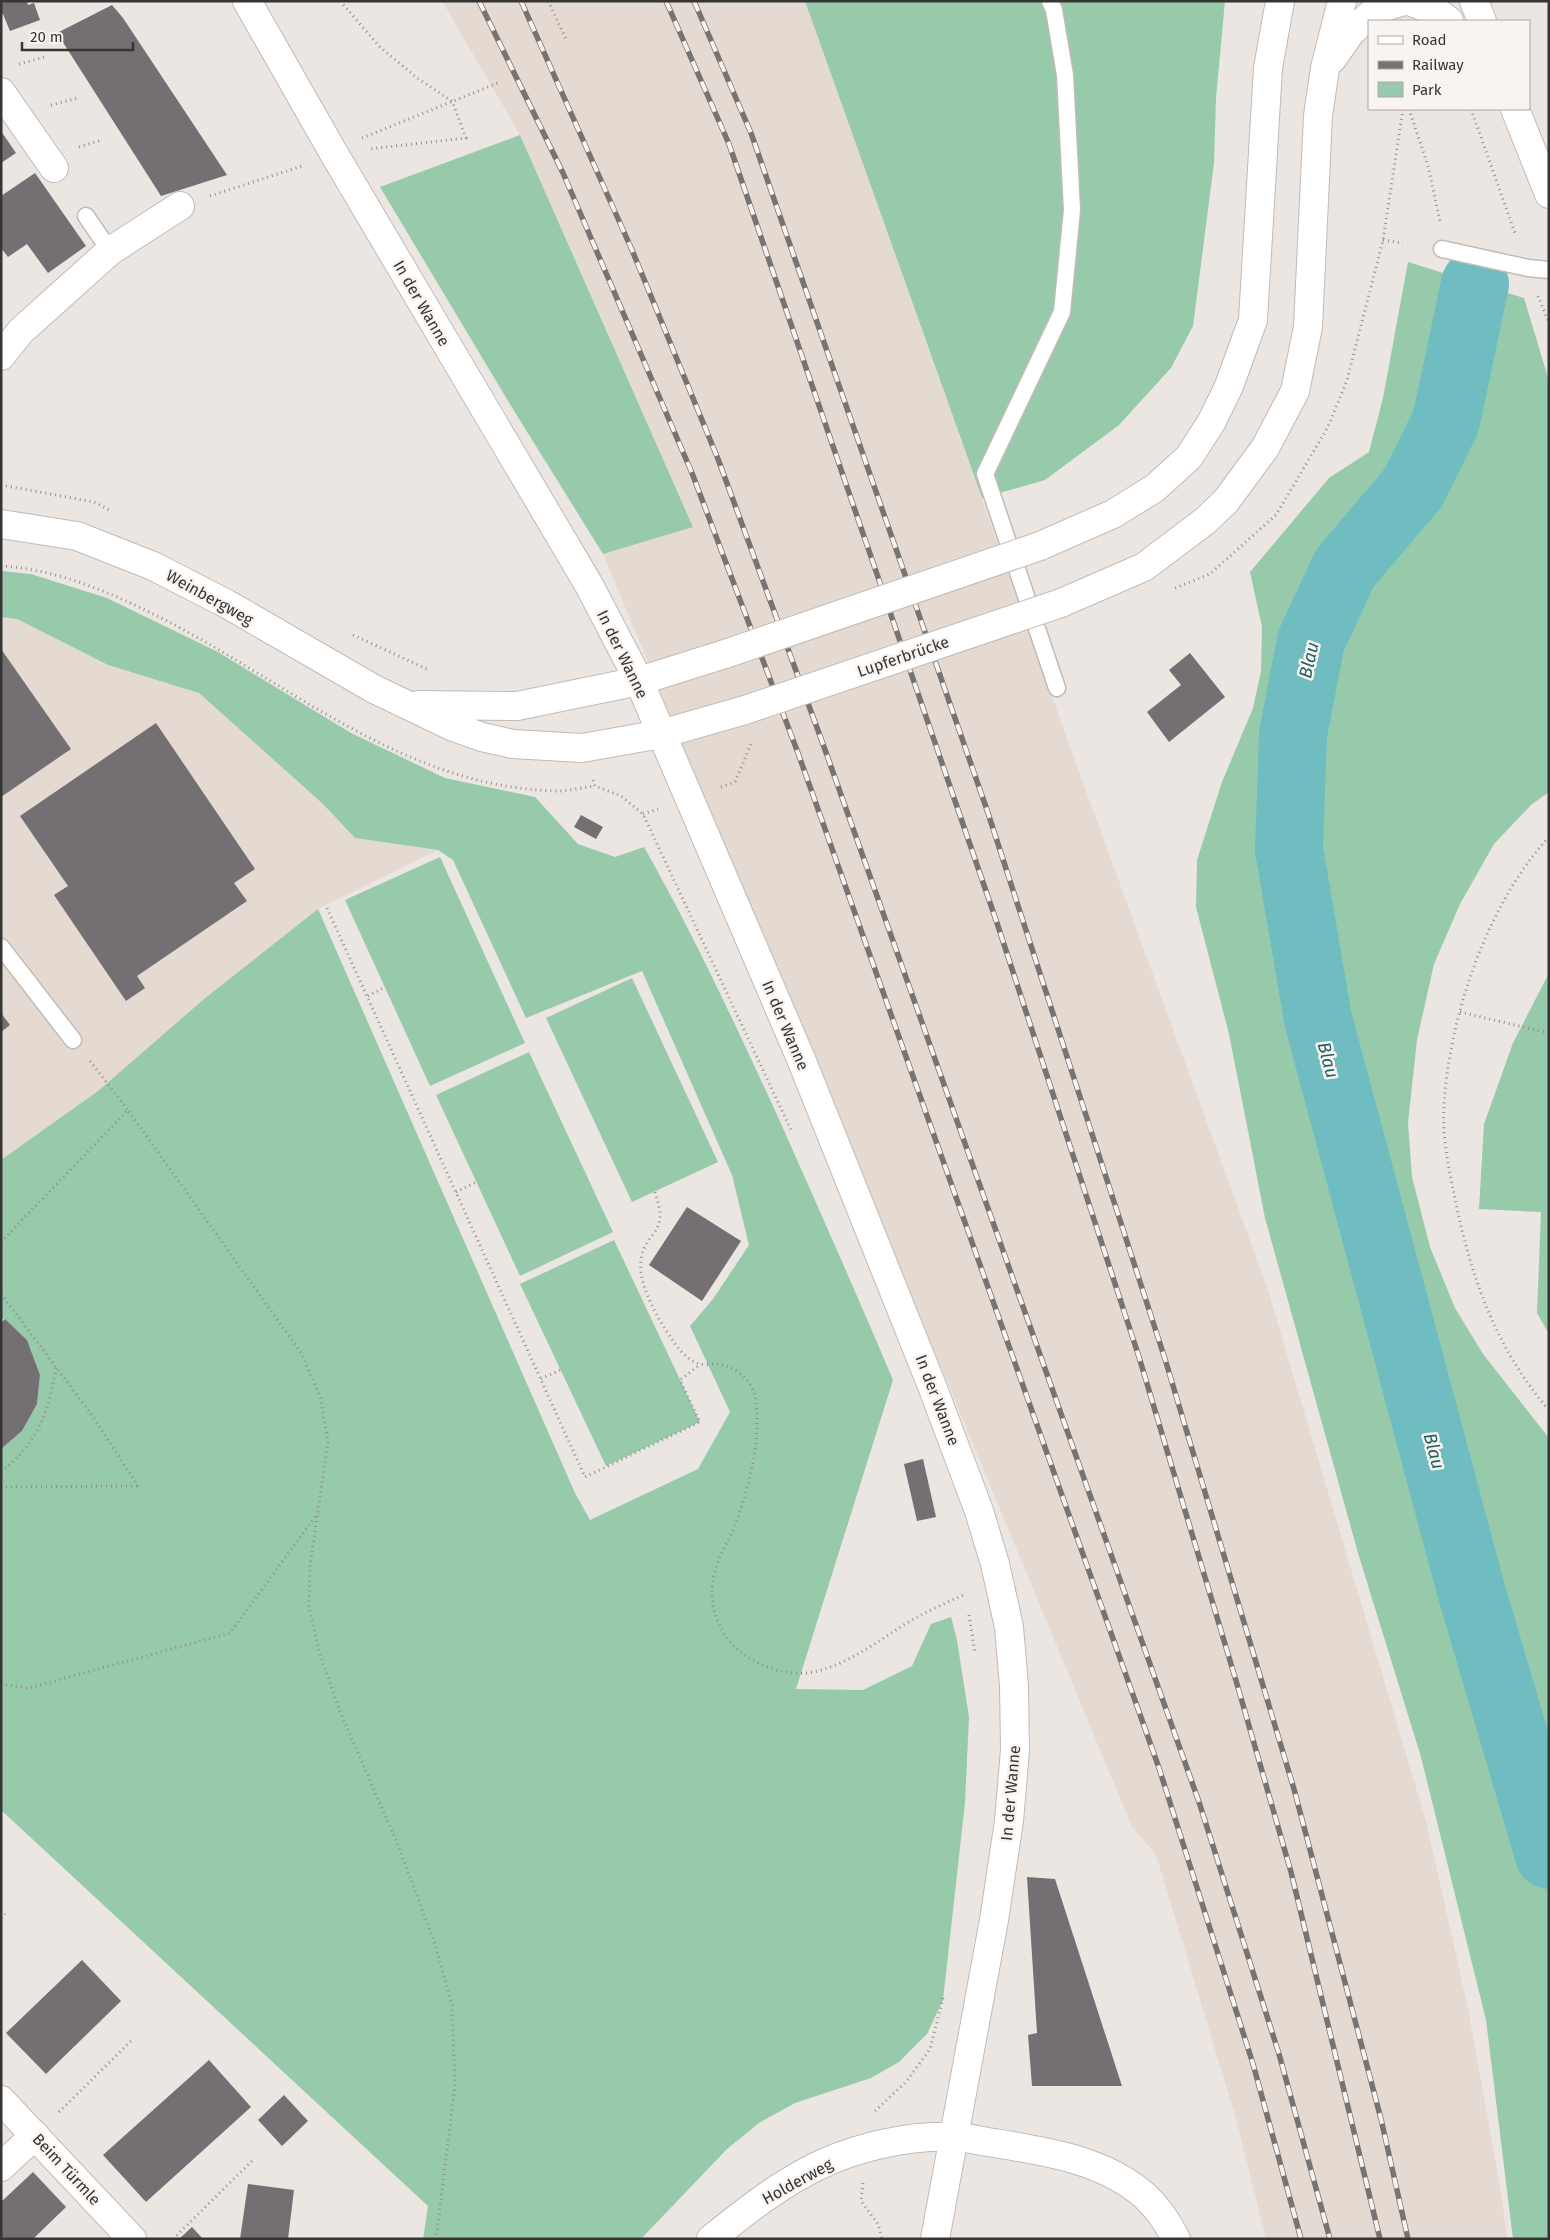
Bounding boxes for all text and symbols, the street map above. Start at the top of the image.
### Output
scale bar [22,20,134,52]
legend [1368,20,1530,110]
text: 20 m [30,28,63,46]
text: Road [1412,31,1447,49]
text: Railway [1412,56,1464,74]
text: Park [1412,81,1442,99]
street label: In der Wanne [389,257,454,350]
street label: Weinbergweg [163,566,257,630]
street label: In der Wanne [593,607,652,702]
street label: Lupferbrücke [855,632,952,681]
water label: Blau [1294,640,1324,680]
street label: In der Wanne [758,977,813,1073]
water label: Blau [1313,1040,1343,1080]
street label: In der Wanne [911,1352,964,1448]
water label: Blau [1419,1431,1449,1471]
street label: In der Wanne [997,1744,1024,1842]
street label: Beim Türmle [29,2130,105,2209]
street label: Holderweg [759,2154,836,2209]

